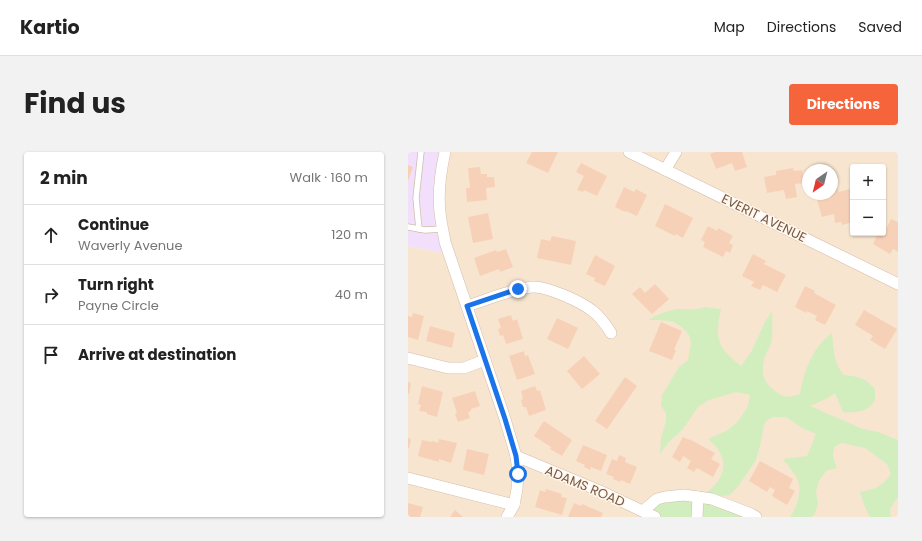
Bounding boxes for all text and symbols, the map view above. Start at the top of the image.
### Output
text: Kartio [20,14,80,41]
text: Map [714,17,745,37]
text: Directions [767,17,836,37]
text: Saved [858,17,902,37]
text: Find us [24,84,126,123]
button: Directions [789,84,898,125]
north arrow [802,164,838,200]
map controls [850,164,886,236]
button: + [850,164,886,200]
text: 2 min [40,166,88,190]
text: Walk · 160 m [289,168,368,187]
street label: EVERIT AVENUE [718,189,810,247]
button: − [850,200,886,236]
text: Continue [78,214,149,235]
icon: ahead [40,224,62,246]
text: 120 m [331,225,368,244]
text: Waverly Avenue [78,236,182,255]
text: Turn right [78,274,154,295]
route end [509,280,527,298]
icon: right [40,284,62,306]
text: 40 m [335,285,368,304]
text: Payne Circle [78,296,159,315]
icon: arrive [40,344,62,366]
text: Arrive at destination [78,344,236,365]
street label: ADAMS ROAD [542,461,628,511]
route start [509,465,527,483]

